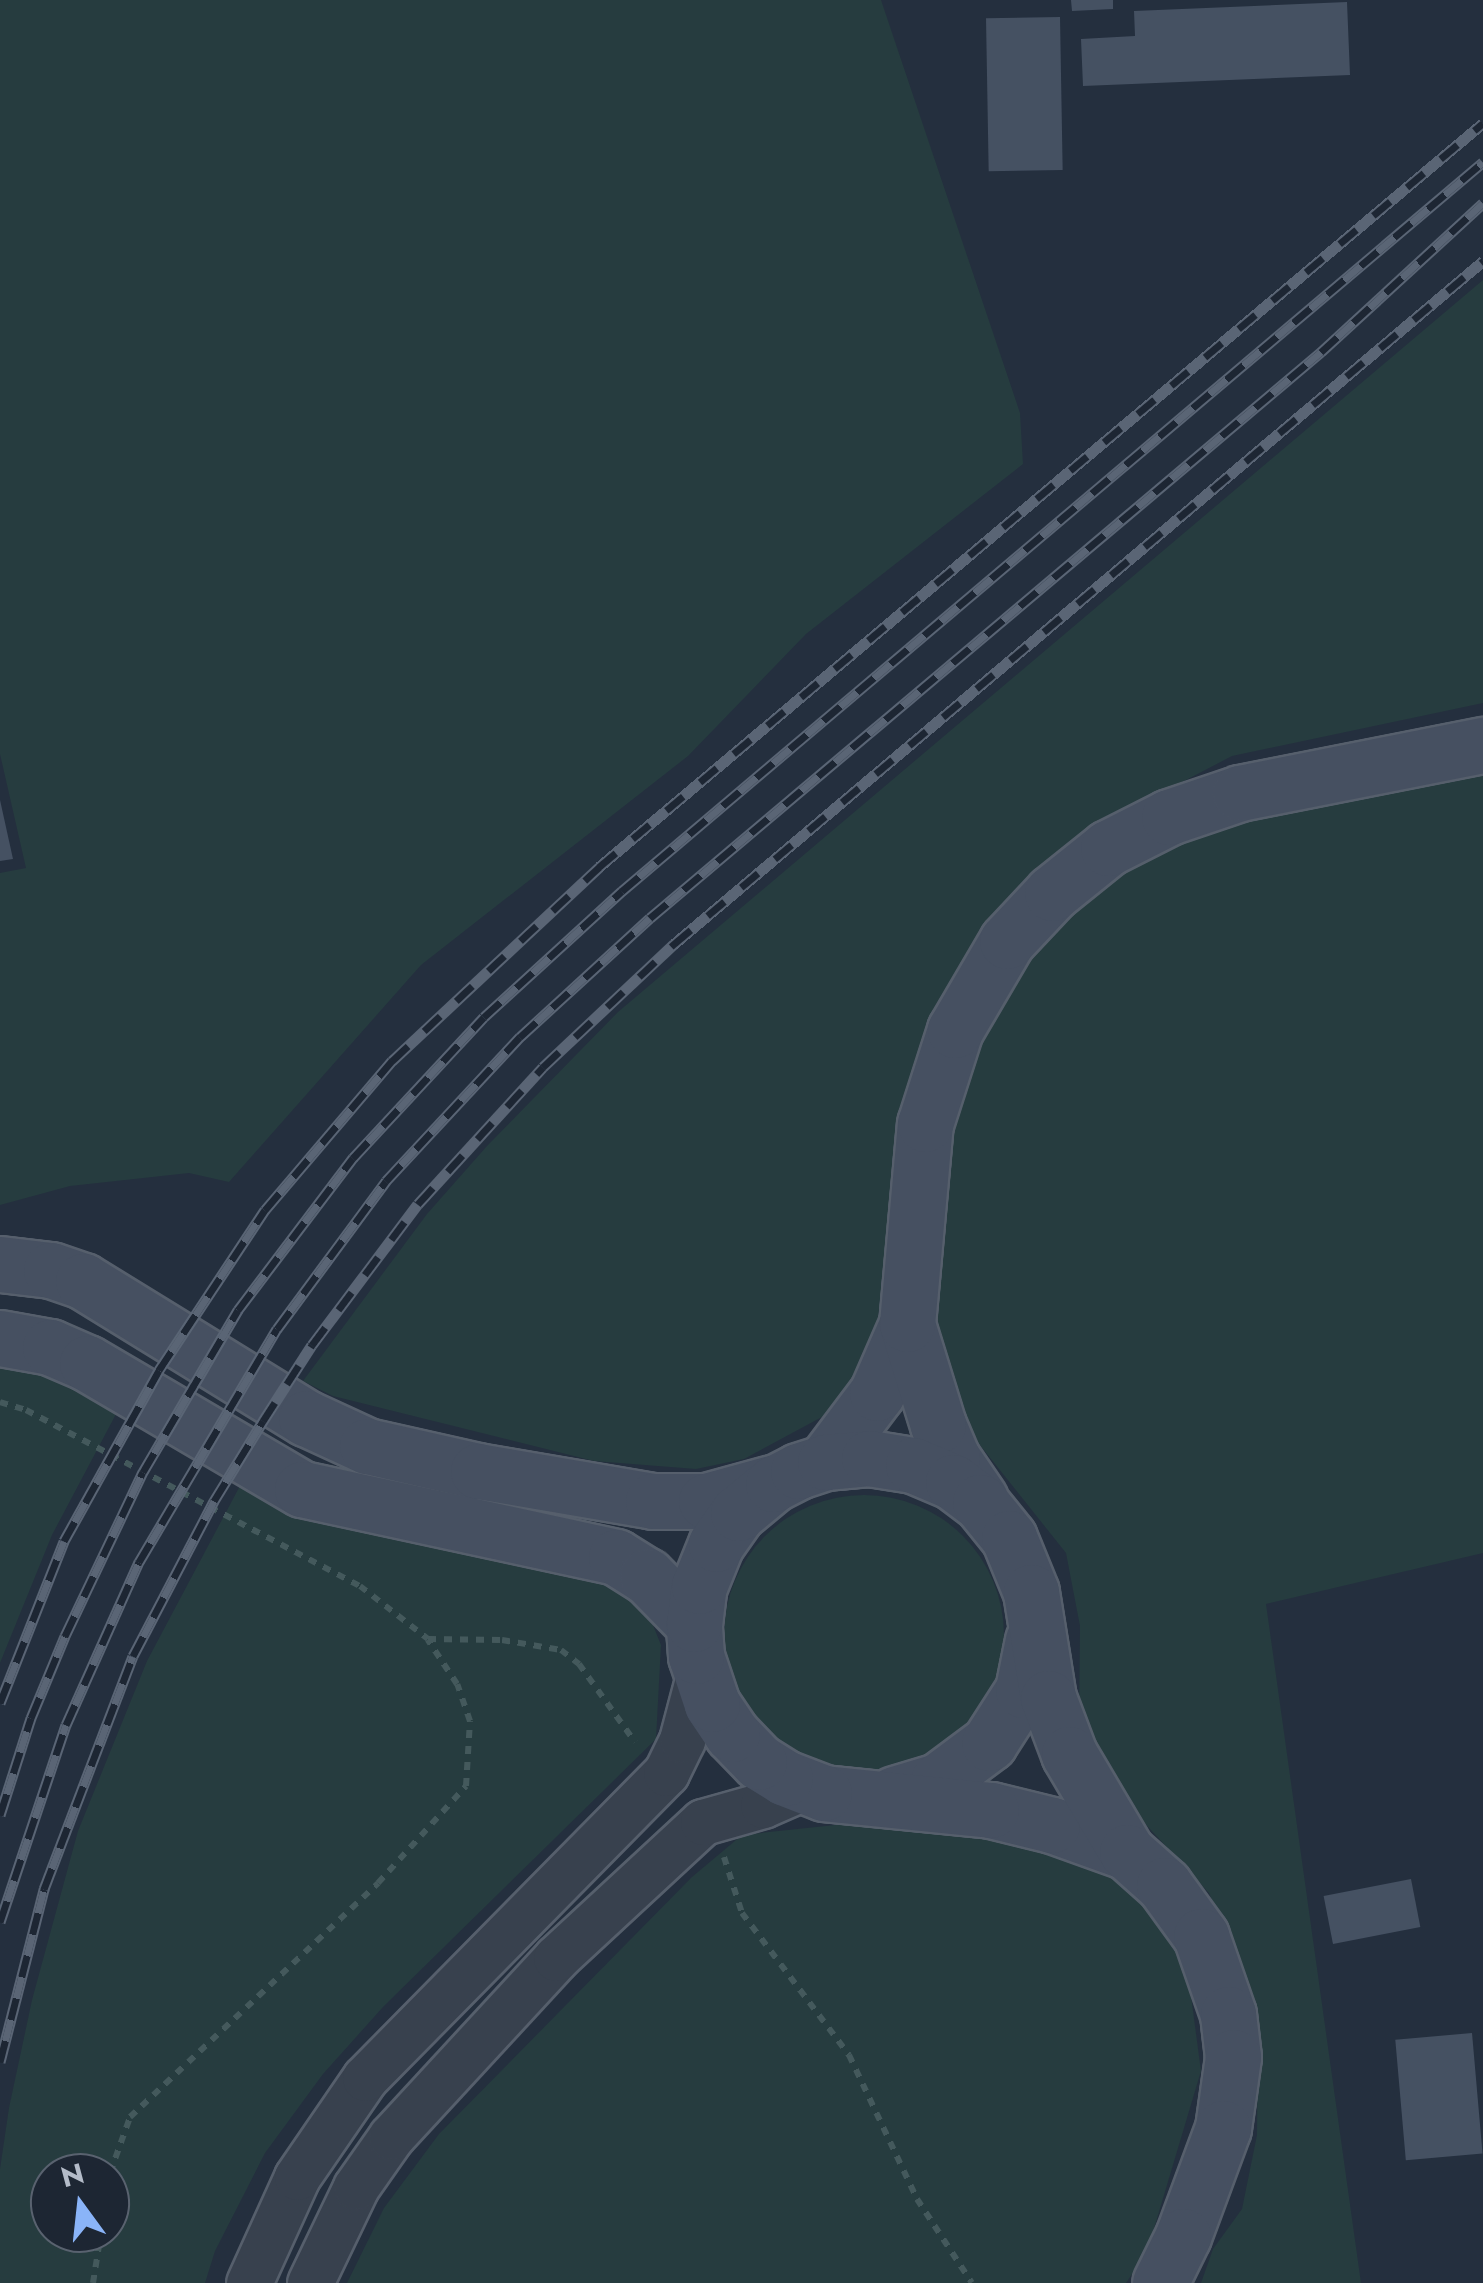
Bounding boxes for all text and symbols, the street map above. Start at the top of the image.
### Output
north arrow [30,2153,130,2253]
text: N [57,2153,89,2198]

